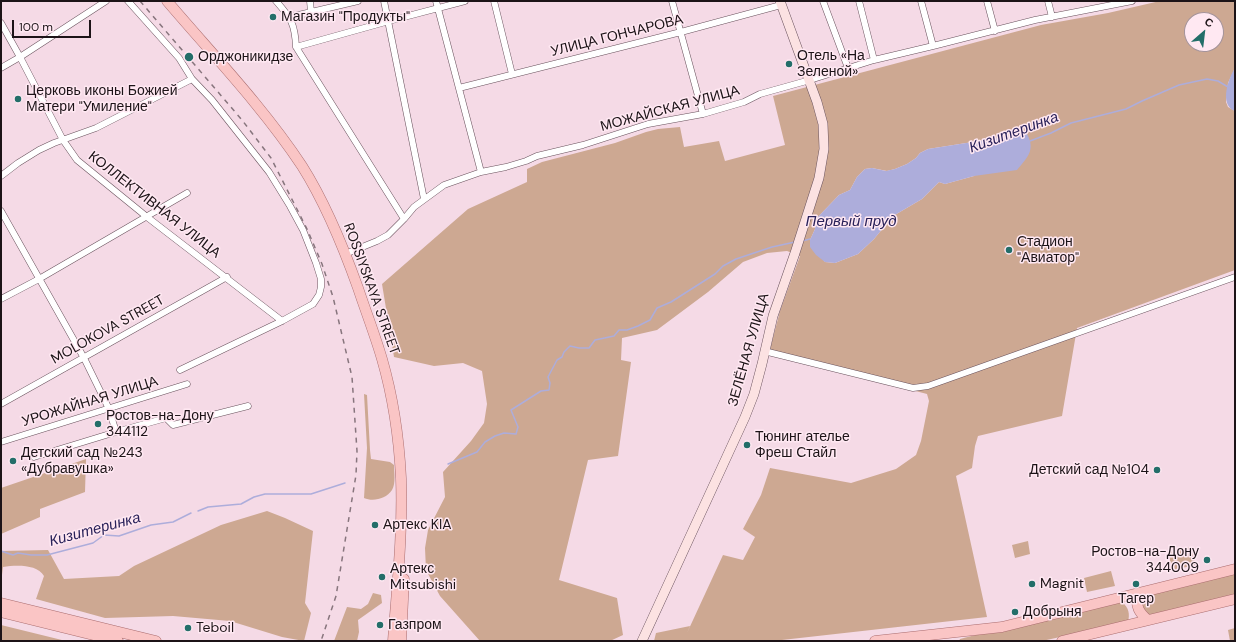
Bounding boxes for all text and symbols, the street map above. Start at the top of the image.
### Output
place label: Магазин "Продукты" [281,9,410,25]
street label: УЛИЦА ГОНЧАРОВА [549,11,685,61]
scale bar [14,12,93,38]
marker: Магазин "Продукты" [268,12,278,22]
north arrow [1184,12,1224,52]
text: С [1202,14,1216,30]
text: 100 m [19,19,53,35]
place label: Отель «На Зеленой» [797,48,865,80]
place label: Орджоникидзе [198,49,293,65]
marker: Орджоникидзе [183,51,195,63]
marker: Отель «На Зеленой» [784,59,794,69]
street label: МОЖАЙСКАЯ УЛИЦА [599,82,741,136]
place label: Церковь иконы Божией Матери "Умиление" [26,83,177,116]
marker: Церковь иконы Божией Матери "Умиление" [13,94,23,104]
water label: Кизитеринка [967,109,1061,157]
street label: КОЛЛЕКТИВНАЯ УЛИЦА [85,148,223,262]
water label: Первый пруд [806,213,896,231]
street label: ROSSIYSKAYA STREET [339,221,403,357]
place label: Стадион "Авиатор" [1017,234,1079,266]
marker: Стадион "Авиатор" [1004,245,1014,255]
street label: ЗЕЛЁНАЯ УЛИЦА [725,291,773,409]
street label: MOLOKOVA STREET [49,292,167,368]
street label: УРОЖАЙНАЯ УЛИЦА [20,373,160,431]
place label: Ростов-на-Дону 344112 [106,408,214,440]
marker: Ростов-на-Дону 344112 [93,419,103,429]
place label: Тюнинг ателье Фреш Стайл [755,429,850,462]
marker: Тюнинг ателье Фреш Стайл [742,440,752,450]
place label: Детский сад №243 «Дубравушка» [21,445,143,478]
marker: Детский сад №243 «Дубравушка» [8,456,18,466]
place label: Детский сад №104 [1029,462,1149,478]
marker: Детский сад №104 [1152,465,1162,475]
water label: Кизитеринка [47,509,143,551]
place label: Артекс KIA [383,517,452,533]
marker: Артекс KIA [370,520,380,530]
place label: Ростов-на-Дону 344009 [1091,544,1199,576]
marker: Ростов-на-Дону 344009 [1202,555,1212,565]
place label: Артекс Mitsubishi [390,561,456,594]
marker: Артекс Mitsubishi [377,572,387,582]
place label: Magnit [1040,576,1084,592]
marker: Magnit [1027,579,1037,589]
marker: Тагер [1131,579,1141,589]
place label: Тагер [1118,591,1154,607]
place label: Добрыня [1023,604,1082,620]
marker: Добрыня [1010,607,1020,617]
place label: Газпром [388,617,442,633]
place label: Teboil [196,620,234,636]
marker: Газпром [375,620,385,630]
marker: Teboil [183,623,193,633]

